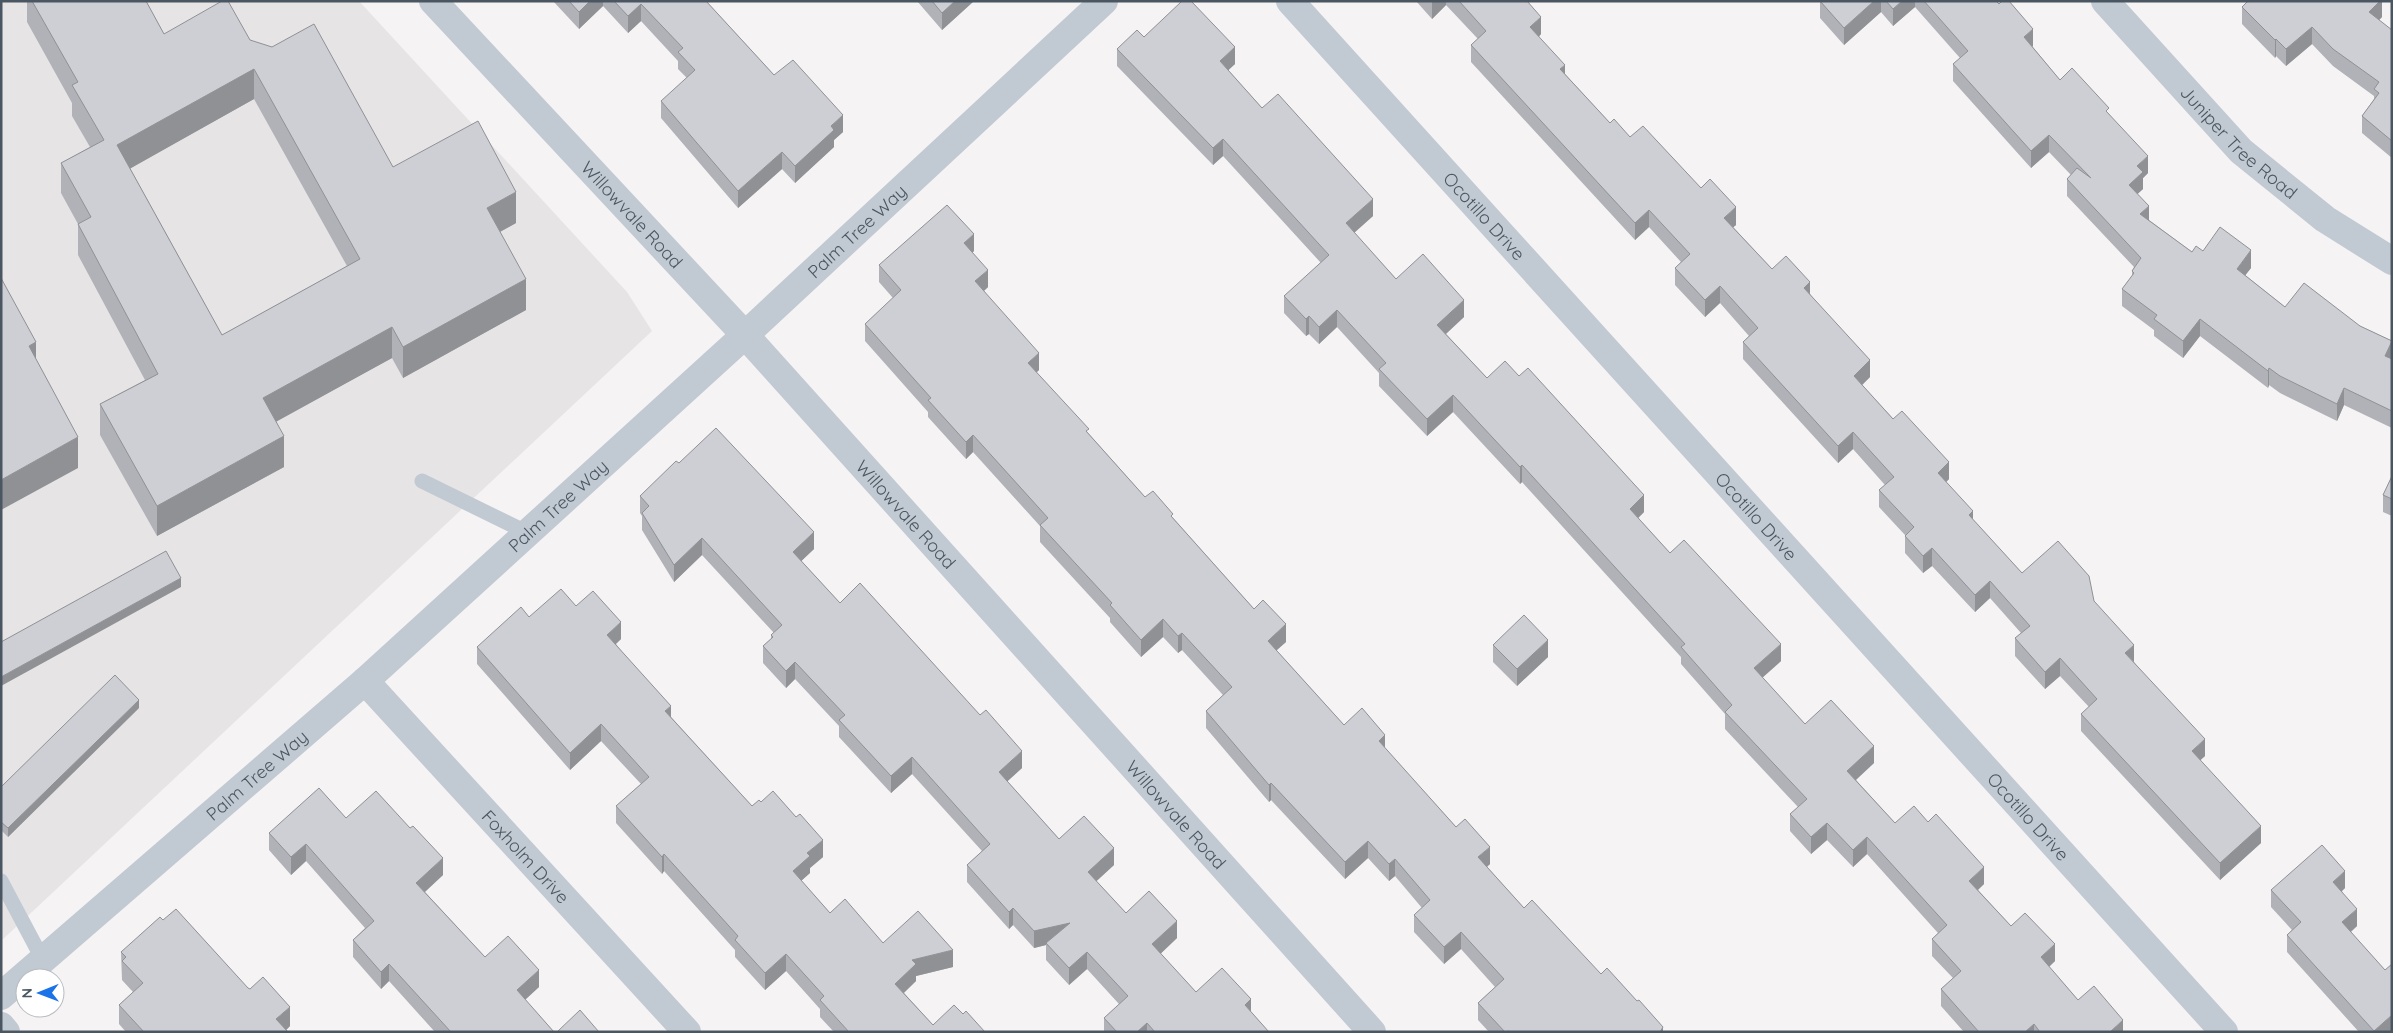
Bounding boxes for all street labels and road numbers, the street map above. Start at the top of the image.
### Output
street label: Juniper Tree Road [2176,81,2302,204]
street label: Willowvale Road [577,156,688,273]
street label: Ocotillo Drive [1439,167,1531,265]
street label: Palm Tree Way [802,179,911,283]
street label: Palm Tree Way [503,454,612,557]
street label: Willowvale Road [851,455,961,573]
street label: Ocotillo Drive [1711,467,1803,565]
street label: Palm Tree Way [201,725,312,825]
street label: Willowvale Road [1121,755,1231,874]
street label: Ocotillo Drive [1983,767,2074,865]
street label: Foxholm Drive [477,805,575,908]

